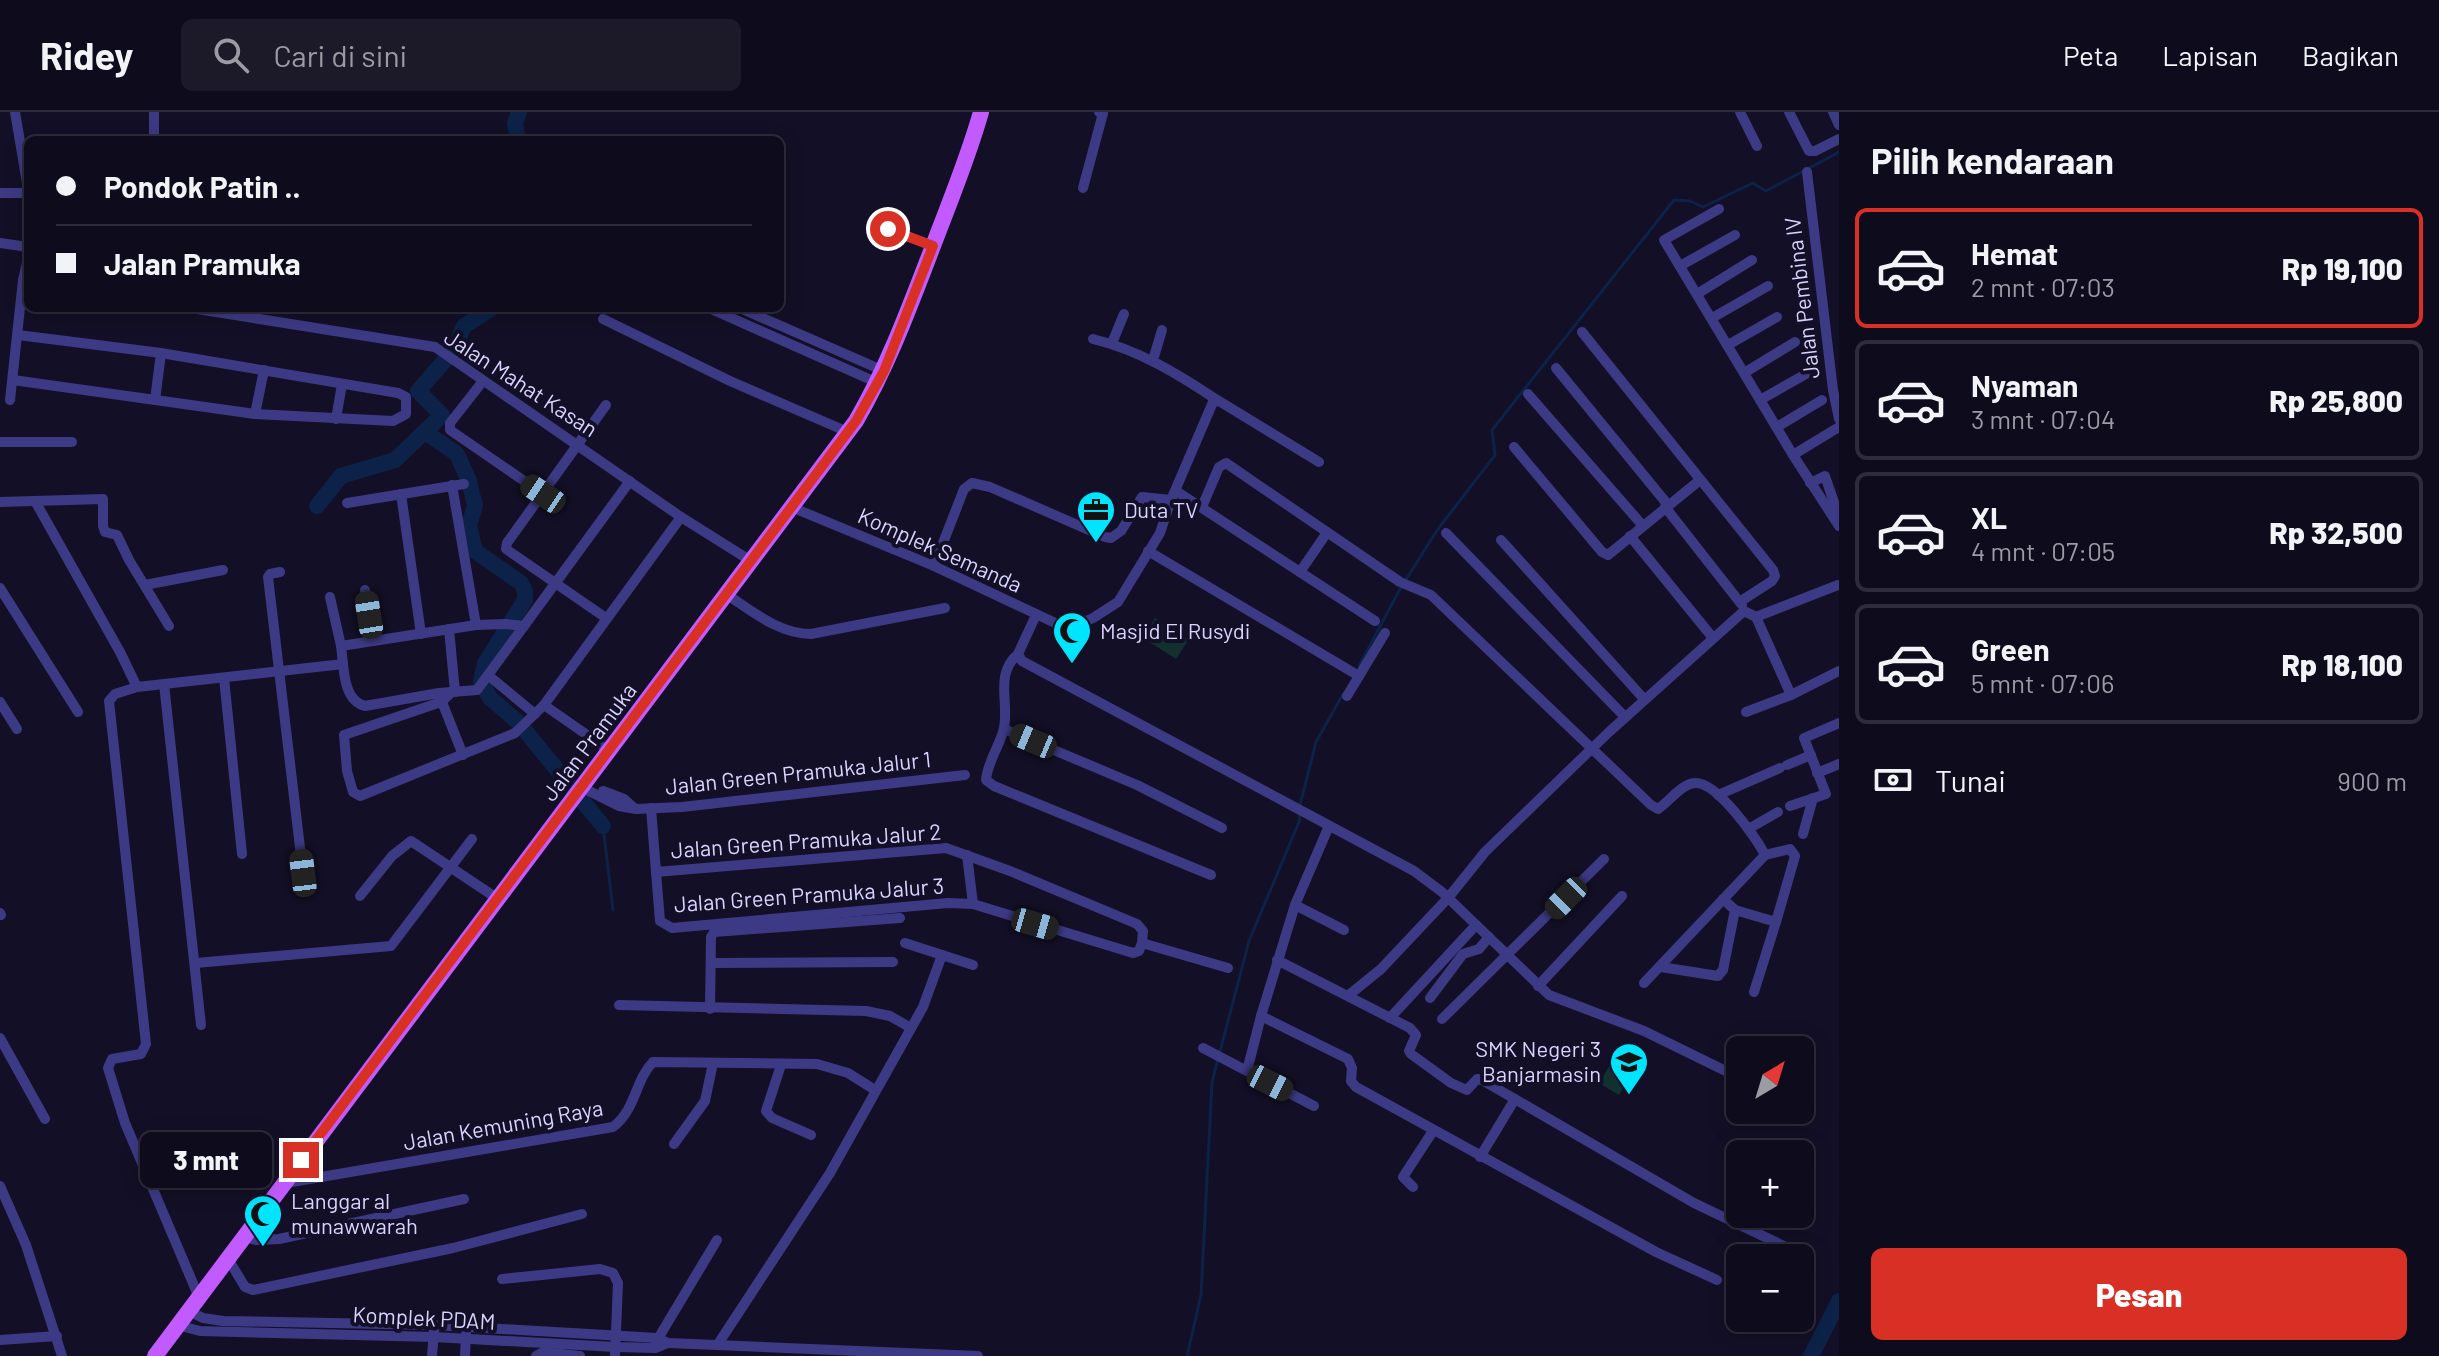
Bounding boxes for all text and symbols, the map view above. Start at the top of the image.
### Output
search box [181,19,741,91]
text: Ridey [40,32,133,78]
icon: search [209,33,253,77]
text: Cari di sini [273,37,407,73]
text: Peta [2063,38,2118,72]
text: Lapisan [2162,38,2258,72]
text: Bagikan [2302,38,2399,72]
text: Pilih kendaraan [1871,138,2114,181]
text: Pondok Patin .. [104,168,301,204]
route start [870,211,906,247]
street label: Jalan Pembina IV [1778,216,1824,381]
icon: car [1875,232,1947,304]
text: Hemat [1971,235,2058,271]
text: Jalan Pramuka [104,245,301,281]
text: Rp 19,100 [2282,250,2403,286]
text: 2 mnt · 07:03 [1971,271,2115,302]
street label: Jalan Mahat Kasan [440,323,603,441]
icon: car [1875,364,1947,436]
text: Nyaman [1971,367,2078,403]
text: Rp 25,800 [2269,382,2403,418]
text: 3 mnt · 07:04 [1971,403,2115,434]
car [516,471,570,517]
office icon: Duta TV [1075,489,1117,544]
place label: Duta TV [1124,496,1198,522]
icon: car [1875,496,1947,568]
text: XL [1971,499,2007,535]
street label: Komplek Semanda [854,501,1026,597]
text: Rp 32,500 [2269,514,2403,550]
text: 4 mnt · 07:05 [1971,535,2115,566]
car [353,589,385,641]
mosque icon: Masjid El Rusydi [1051,610,1093,665]
place label: Masjid El Rusydi [1100,617,1250,643]
icon: car [1875,628,1947,700]
text: Green [1971,631,2050,667]
text: Rp 18,100 [2281,646,2403,682]
text: 5 mnt · 07:06 [1971,667,2114,698]
street label: Jalan Pramuka [535,677,641,805]
car [1006,721,1060,761]
street label: Jalan Green Pramuka Jalur 1 [664,745,932,799]
icon: cash [1871,758,1915,802]
text: Tunai [1935,762,2006,798]
text: 900 m [2337,765,2407,796]
street label: Jalan Green Pramuka Jalur 2 [670,818,942,862]
car [288,848,318,898]
street label: Jalan Green Pramuka Jalur 3 [673,872,945,916]
car [1541,873,1591,923]
car [1009,906,1061,942]
place label: SMK Negeri 3 Banjarmasin [1475,1035,1601,1086]
north arrow [1726,1036,1814,1124]
map controls [1726,1036,1814,1332]
school or university icon: SMK Negeri 3 Banjarmasin [1608,1041,1650,1096]
car [1243,1061,1297,1105]
street label: Jalan Kemuning Raya [401,1094,605,1154]
callout: 3 mnt [141,1132,273,1188]
button: + [1726,1140,1814,1228]
route end [283,1142,319,1178]
text: 3 mnt [173,1144,239,1175]
place label: Langgar al munawwarah [291,1187,418,1238]
mosque icon: Langgar al munawwarah [242,1193,284,1248]
button: − [1726,1244,1814,1332]
button: Pesan [1871,1248,2407,1340]
street label: Komplek PDAM [352,1300,496,1334]

